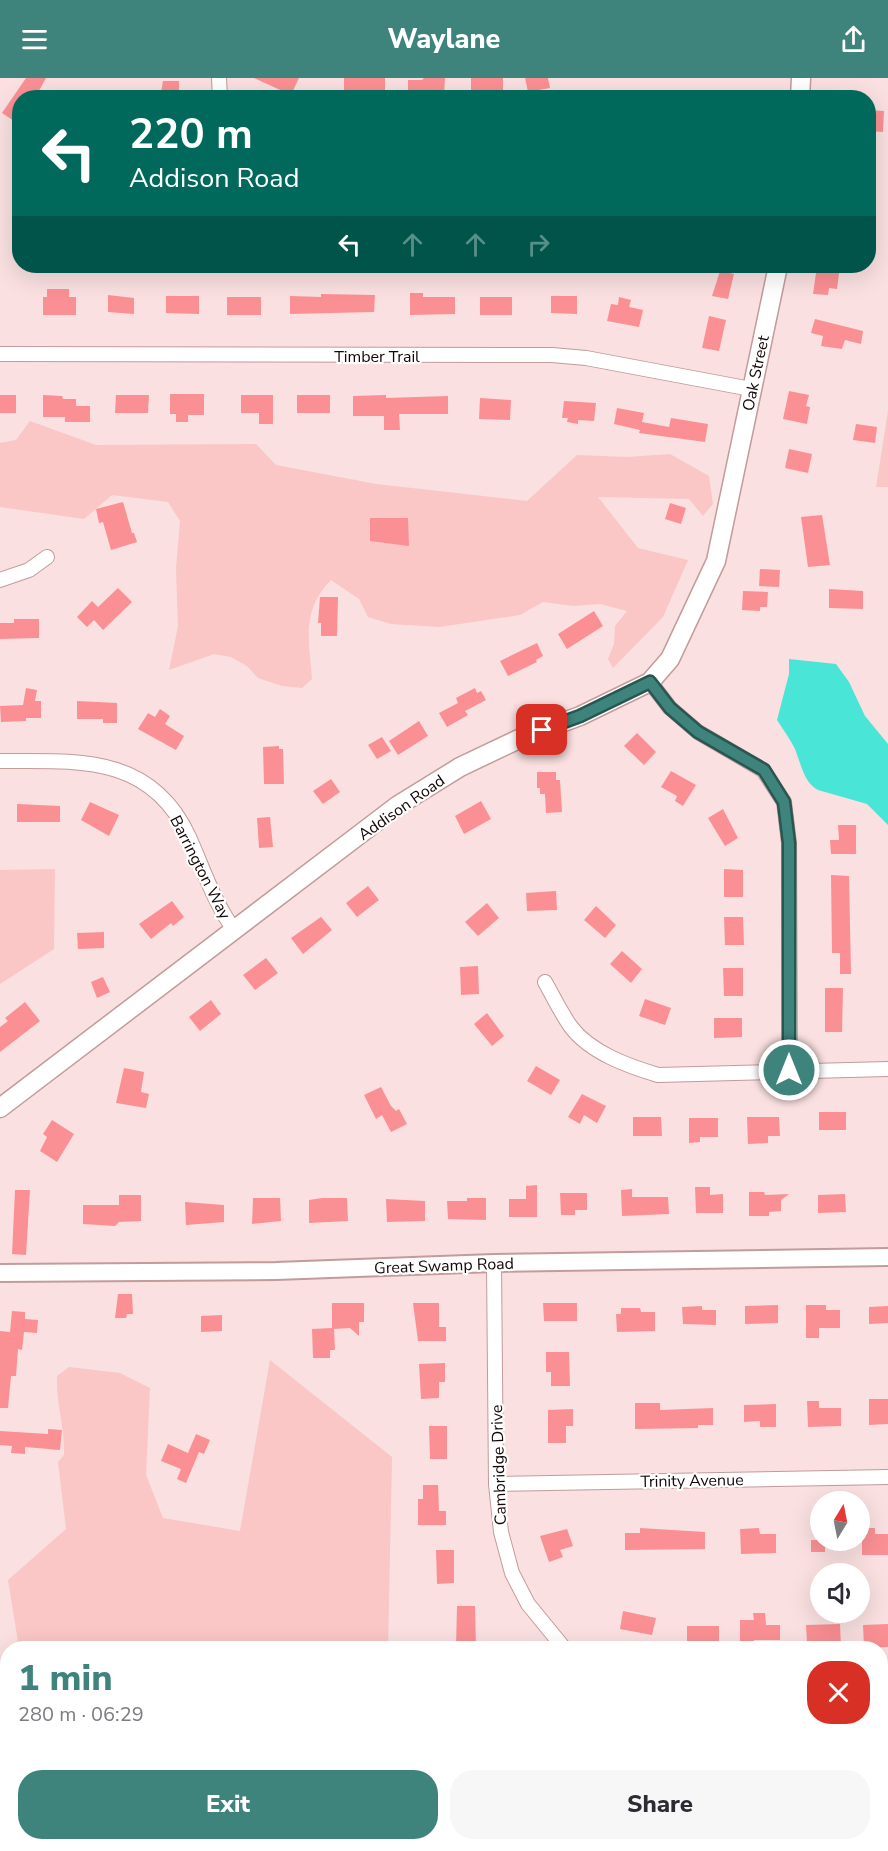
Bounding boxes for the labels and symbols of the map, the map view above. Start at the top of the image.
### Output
street label: Oak Street [737,333,775,413]
street label: Timber Trail [334,346,420,368]
pin [516,704,567,755]
street label: Addison Road [354,770,449,846]
street label: Barrington Way [164,812,236,924]
position arrow [757,1038,821,1102]
street label: Great Swamp Road [374,1253,514,1279]
street label: Cambridge Drive [486,1404,512,1526]
street label: Trinity Avenue [640,1469,744,1493]
north arrow [810,1491,870,1551]

